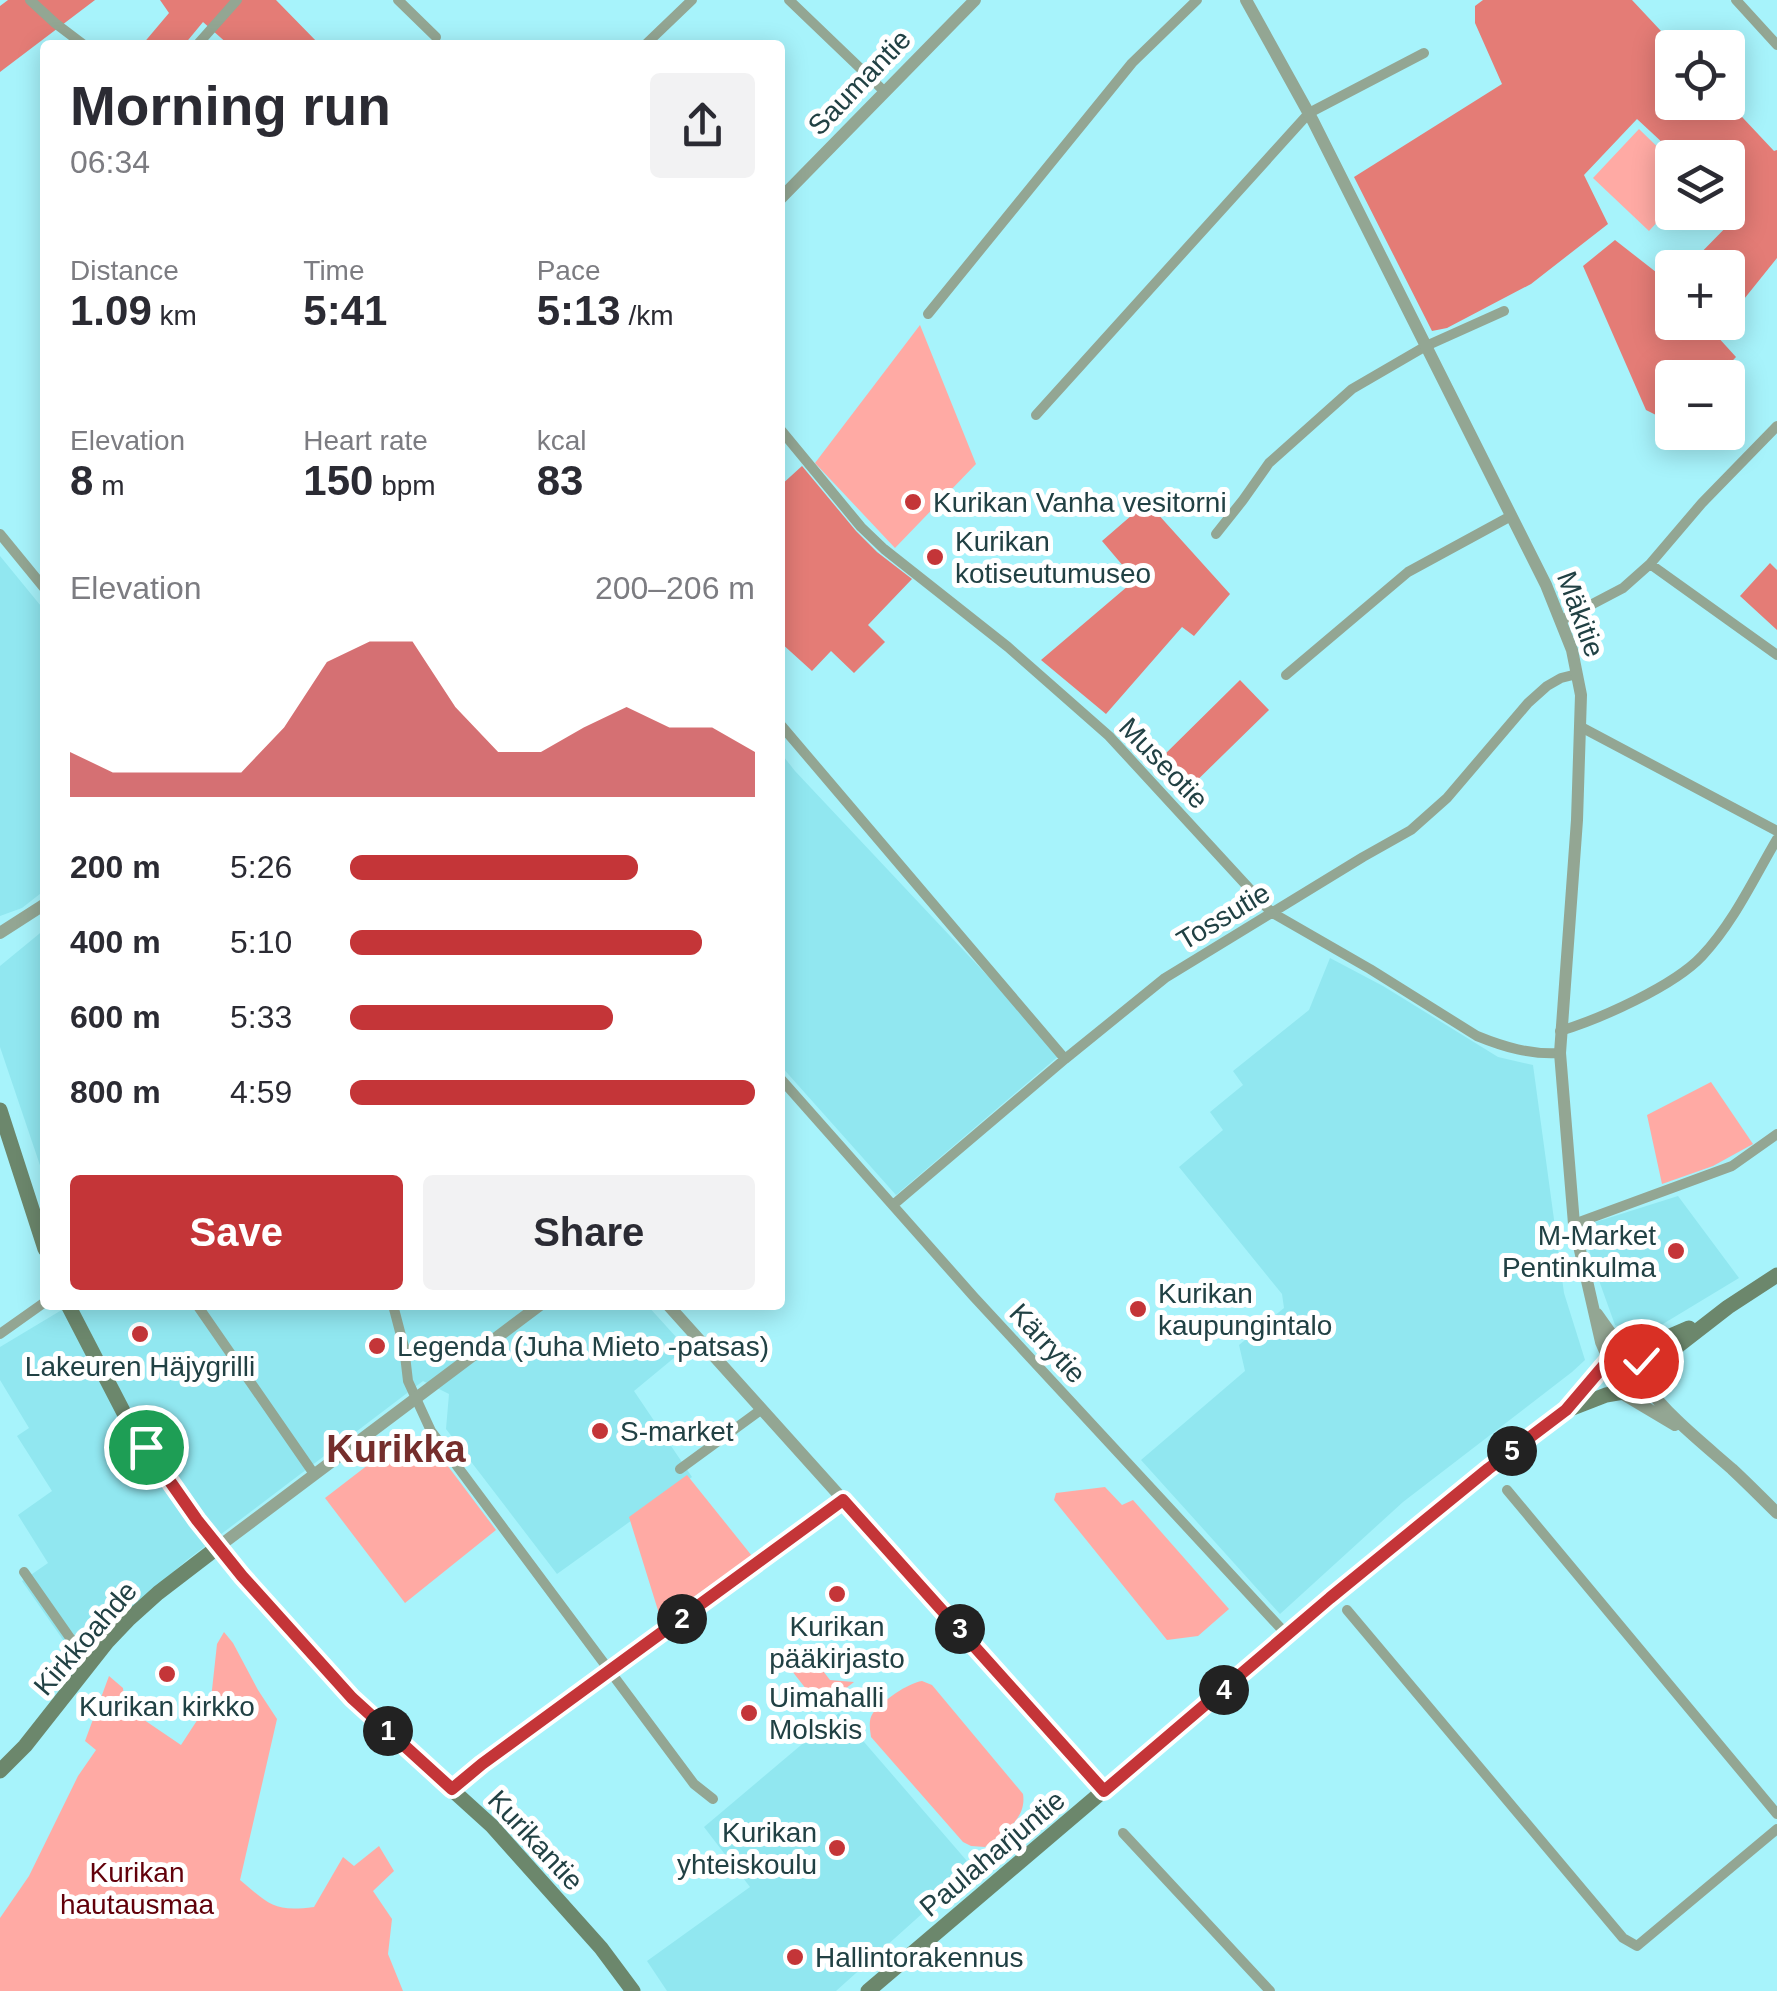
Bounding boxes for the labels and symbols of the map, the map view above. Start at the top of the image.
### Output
street label: Saumantie [802,23,917,141]
place label: Kurikan Vanha vesitorni [933,487,1227,518]
marker: Kurikan Vanha vesitorni [902,491,924,513]
place label: Kurikan kotiseutumuseo [955,526,1151,589]
marker: Kurikan kotiseutumuseo [924,546,946,568]
street label: Mäkitie [1551,567,1610,661]
street label: Museotie [1113,712,1214,815]
street label: Tossutie [1171,877,1275,956]
place label: M-Market Pentinkulma [1502,1220,1656,1283]
marker: M-Market Pentinkulma [1665,1240,1687,1262]
place label: Kurikan kaupungintalo [1158,1278,1332,1341]
street label: Kärrytie [1003,1297,1092,1389]
marker: Kurikan kaupungintalo [1127,1298,1149,1320]
pin [1599,1319,1684,1404]
marker: Lakeuren Häjygrilli [129,1323,151,1345]
place label: Legenda (Juha Mieto -patsas) [397,1331,769,1362]
marker: Legenda (Juha Mieto -patsas) [366,1335,388,1357]
place label: Lakeuren Häjygrilli [25,1351,255,1382]
pin [104,1405,189,1490]
place label: S-market [620,1416,734,1447]
marker: S-market [589,1420,611,1442]
pin: 5 [1487,1426,1537,1476]
district label: Kurikka [326,1428,467,1470]
street label: Kirkkoahde [28,1575,143,1701]
marker: Kurikan pääkirjasto [826,1583,848,1605]
pin: 2 [657,1594,707,1644]
pin: 3 [935,1604,985,1654]
place label: Kurikan pääkirjasto [769,1611,905,1674]
marker: Kurikan kirkko [156,1663,178,1685]
pin: 4 [1199,1665,1249,1715]
place label: Uimahalli Molskis [769,1682,884,1745]
place label: Kurikan kirkko [79,1691,255,1722]
marker: Uimahalli Molskis [738,1702,760,1724]
pin: 1 [363,1706,413,1756]
street label: Kurikantie [482,1784,589,1896]
street label: Paulaharjuntie [914,1784,1071,1923]
place label: Kurikan yhteiskoulu [677,1817,817,1880]
marker: Kurikan yhteiskoulu [826,1837,848,1859]
park label: Kurikan hautausmaa [60,1857,214,1920]
place label: Hallintorakennus [815,1942,1024,1973]
marker: Hallintorakennus [784,1946,806,1968]

